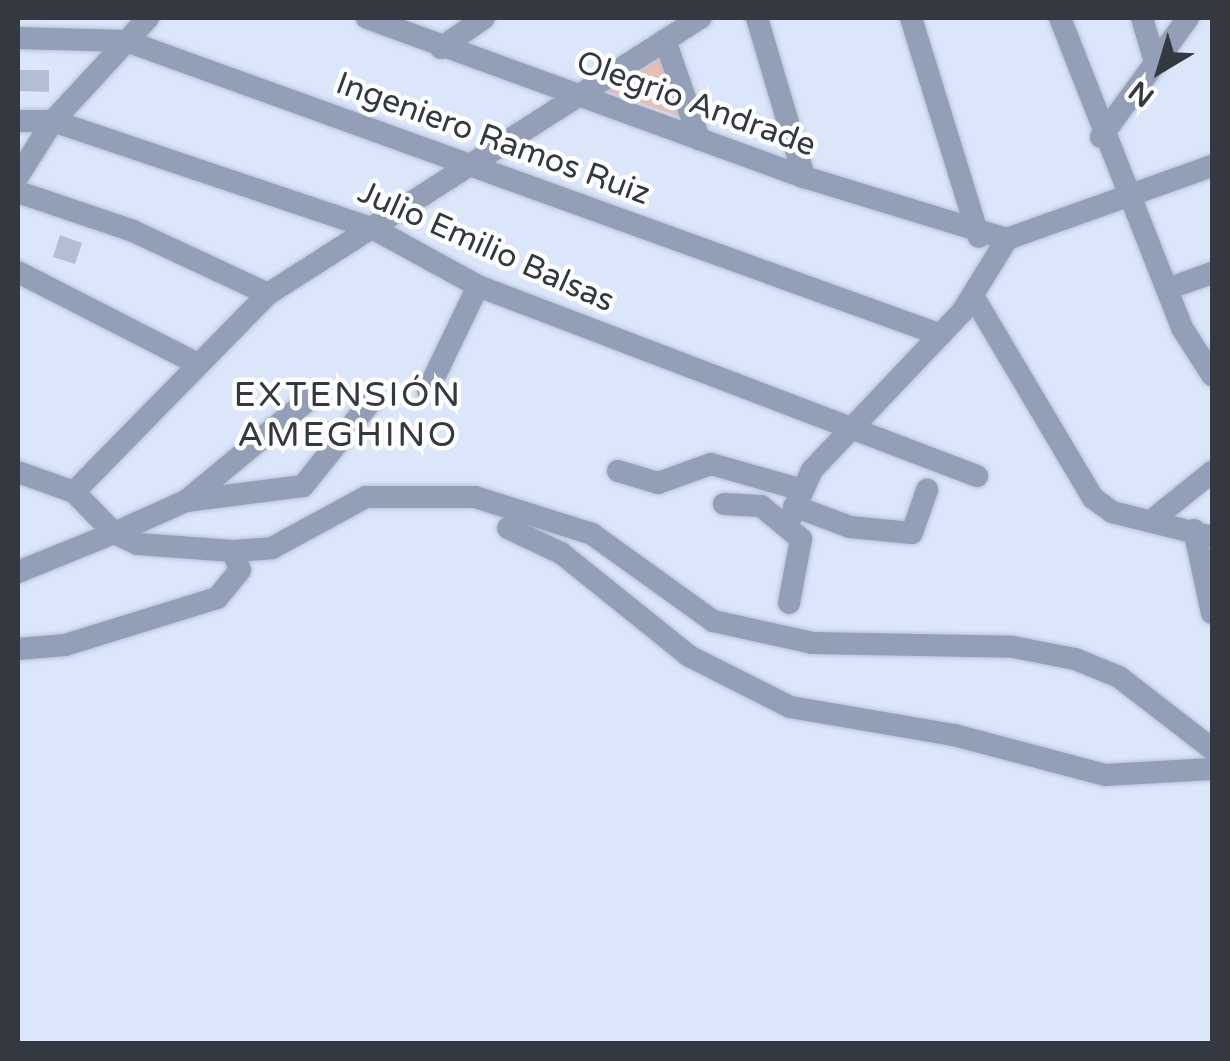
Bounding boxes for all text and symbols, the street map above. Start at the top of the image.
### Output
north arrow [1110,20,1210,120]
street label: Olegrio Andrade [571,43,821,165]
street label: Ingeniero Ramos Ruiz [331,64,655,214]
text: N [1122,73,1161,114]
street label: Julio Emilio Balsas [352,173,620,321]
district label: EXTENSIÓN AMEGHINO [233,374,463,456]

